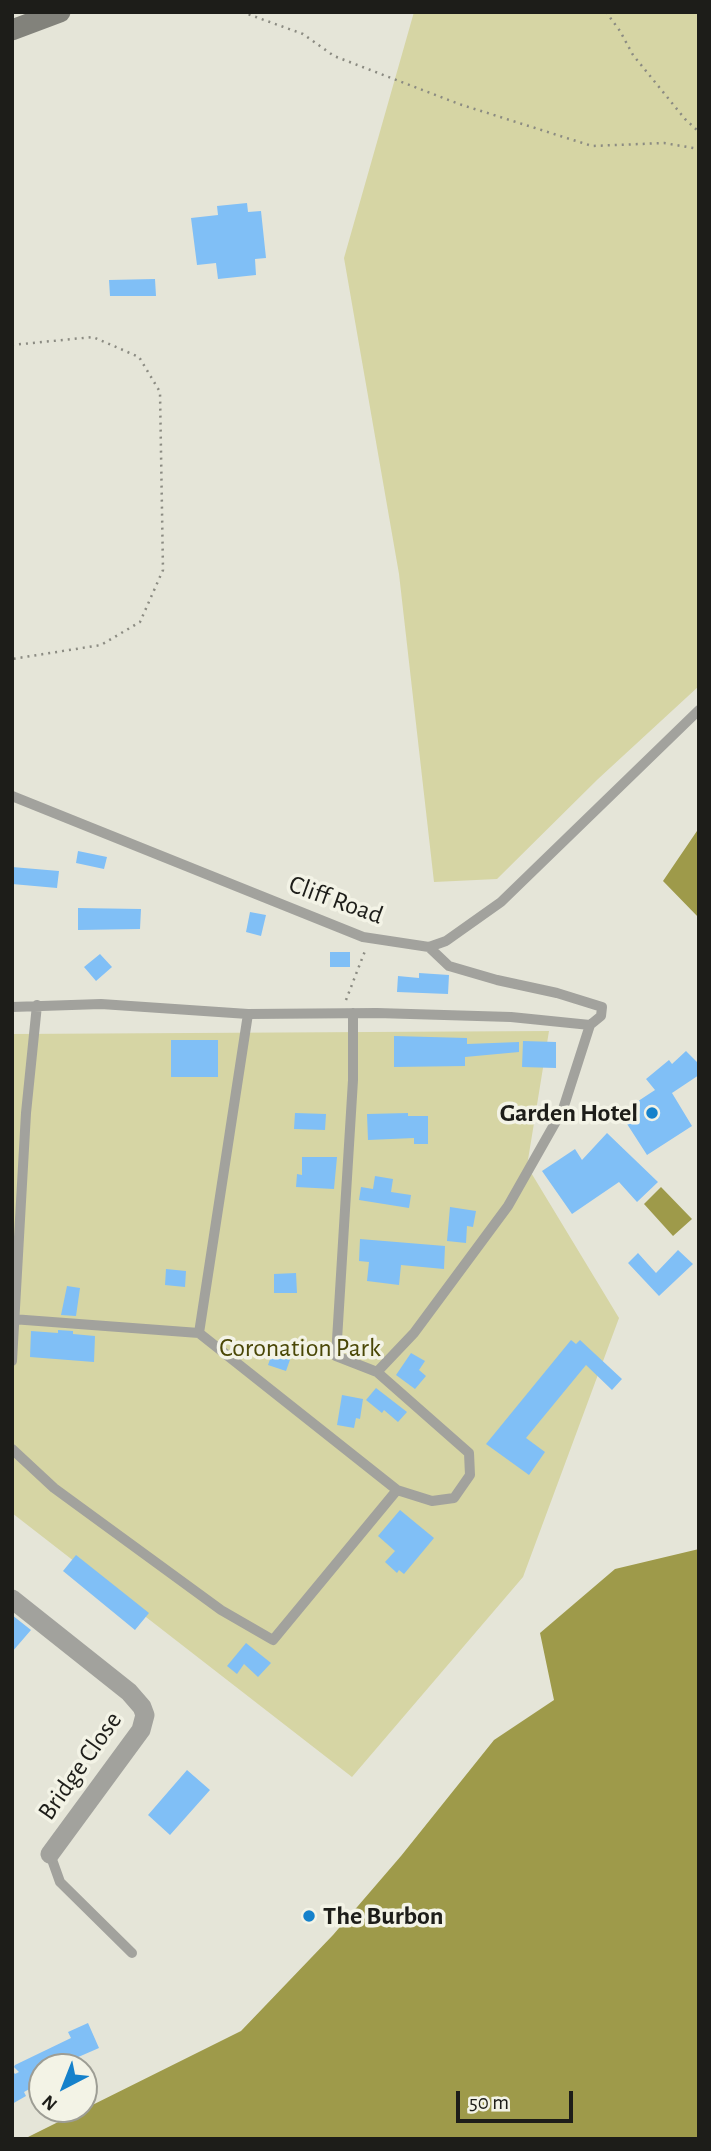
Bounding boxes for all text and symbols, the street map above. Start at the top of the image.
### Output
street label: Cliff Road [285,869,387,931]
place label: Garden Hotel [500,1097,638,1129]
marker: Garden Hotel [644,1105,660,1121]
park label: Coronation Park [219,1332,381,1364]
street label: Bridge Close [31,1706,129,1826]
place label: The Burbon [323,1900,444,1932]
marker: The Burbon [301,1908,317,1924]
north arrow [28,2053,98,2123]
scale bar [459,2078,576,2122]
text: N [39,2091,61,2114]
text: 50 m [469,2092,509,2113]

